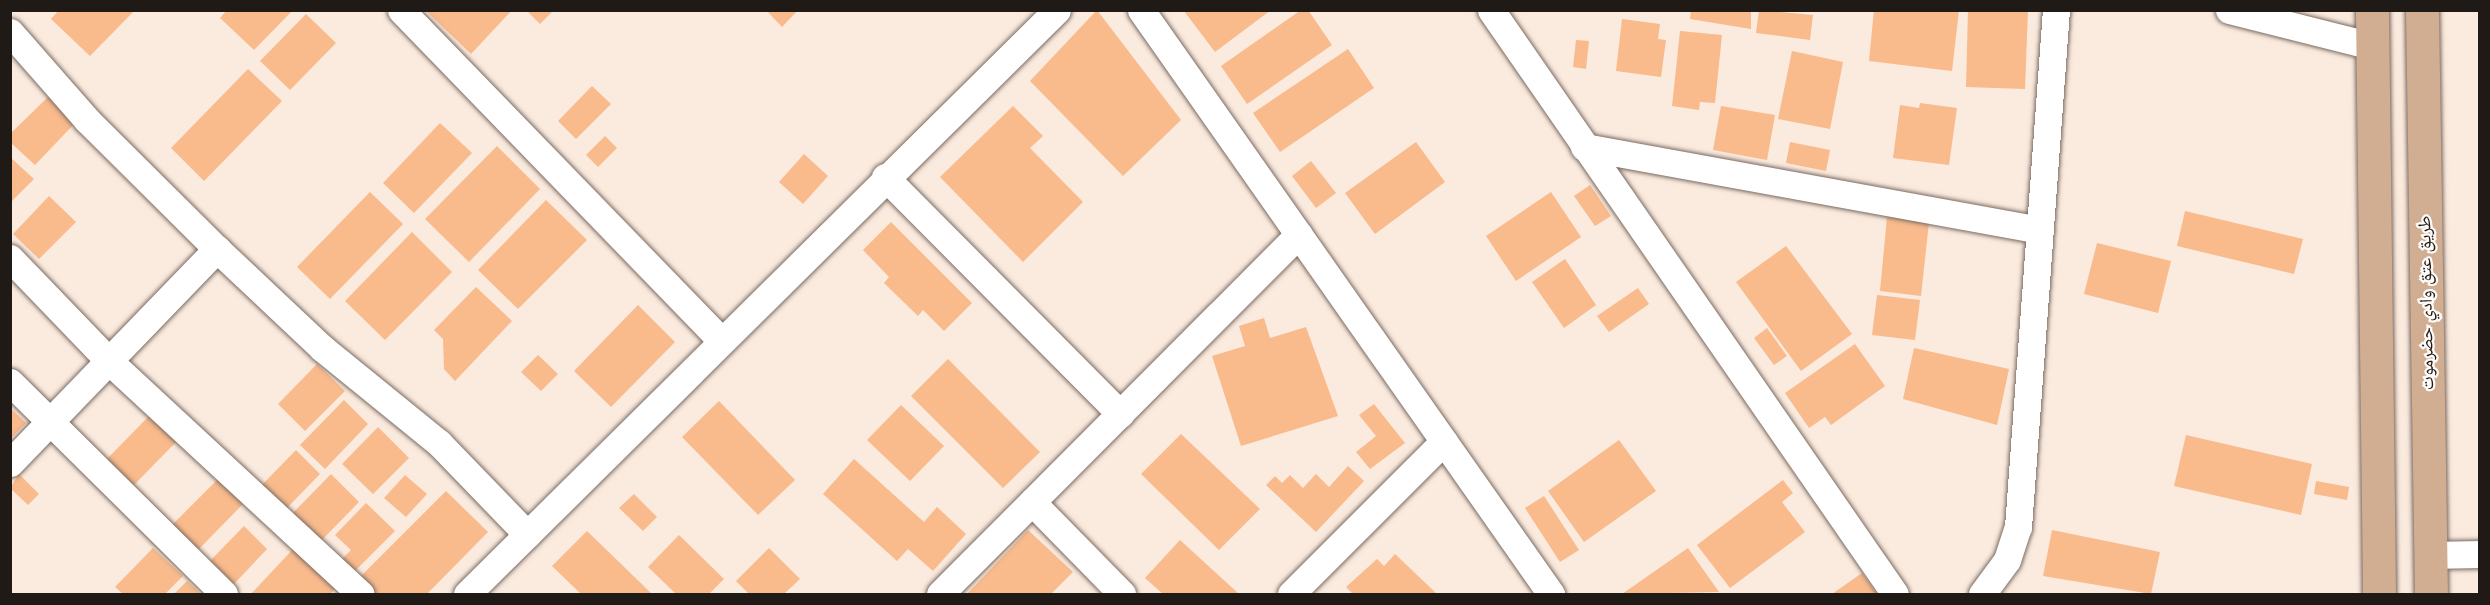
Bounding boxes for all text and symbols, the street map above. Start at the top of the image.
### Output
street label: طريق عتق وادي حضرموت [2414,215,2438,391]

